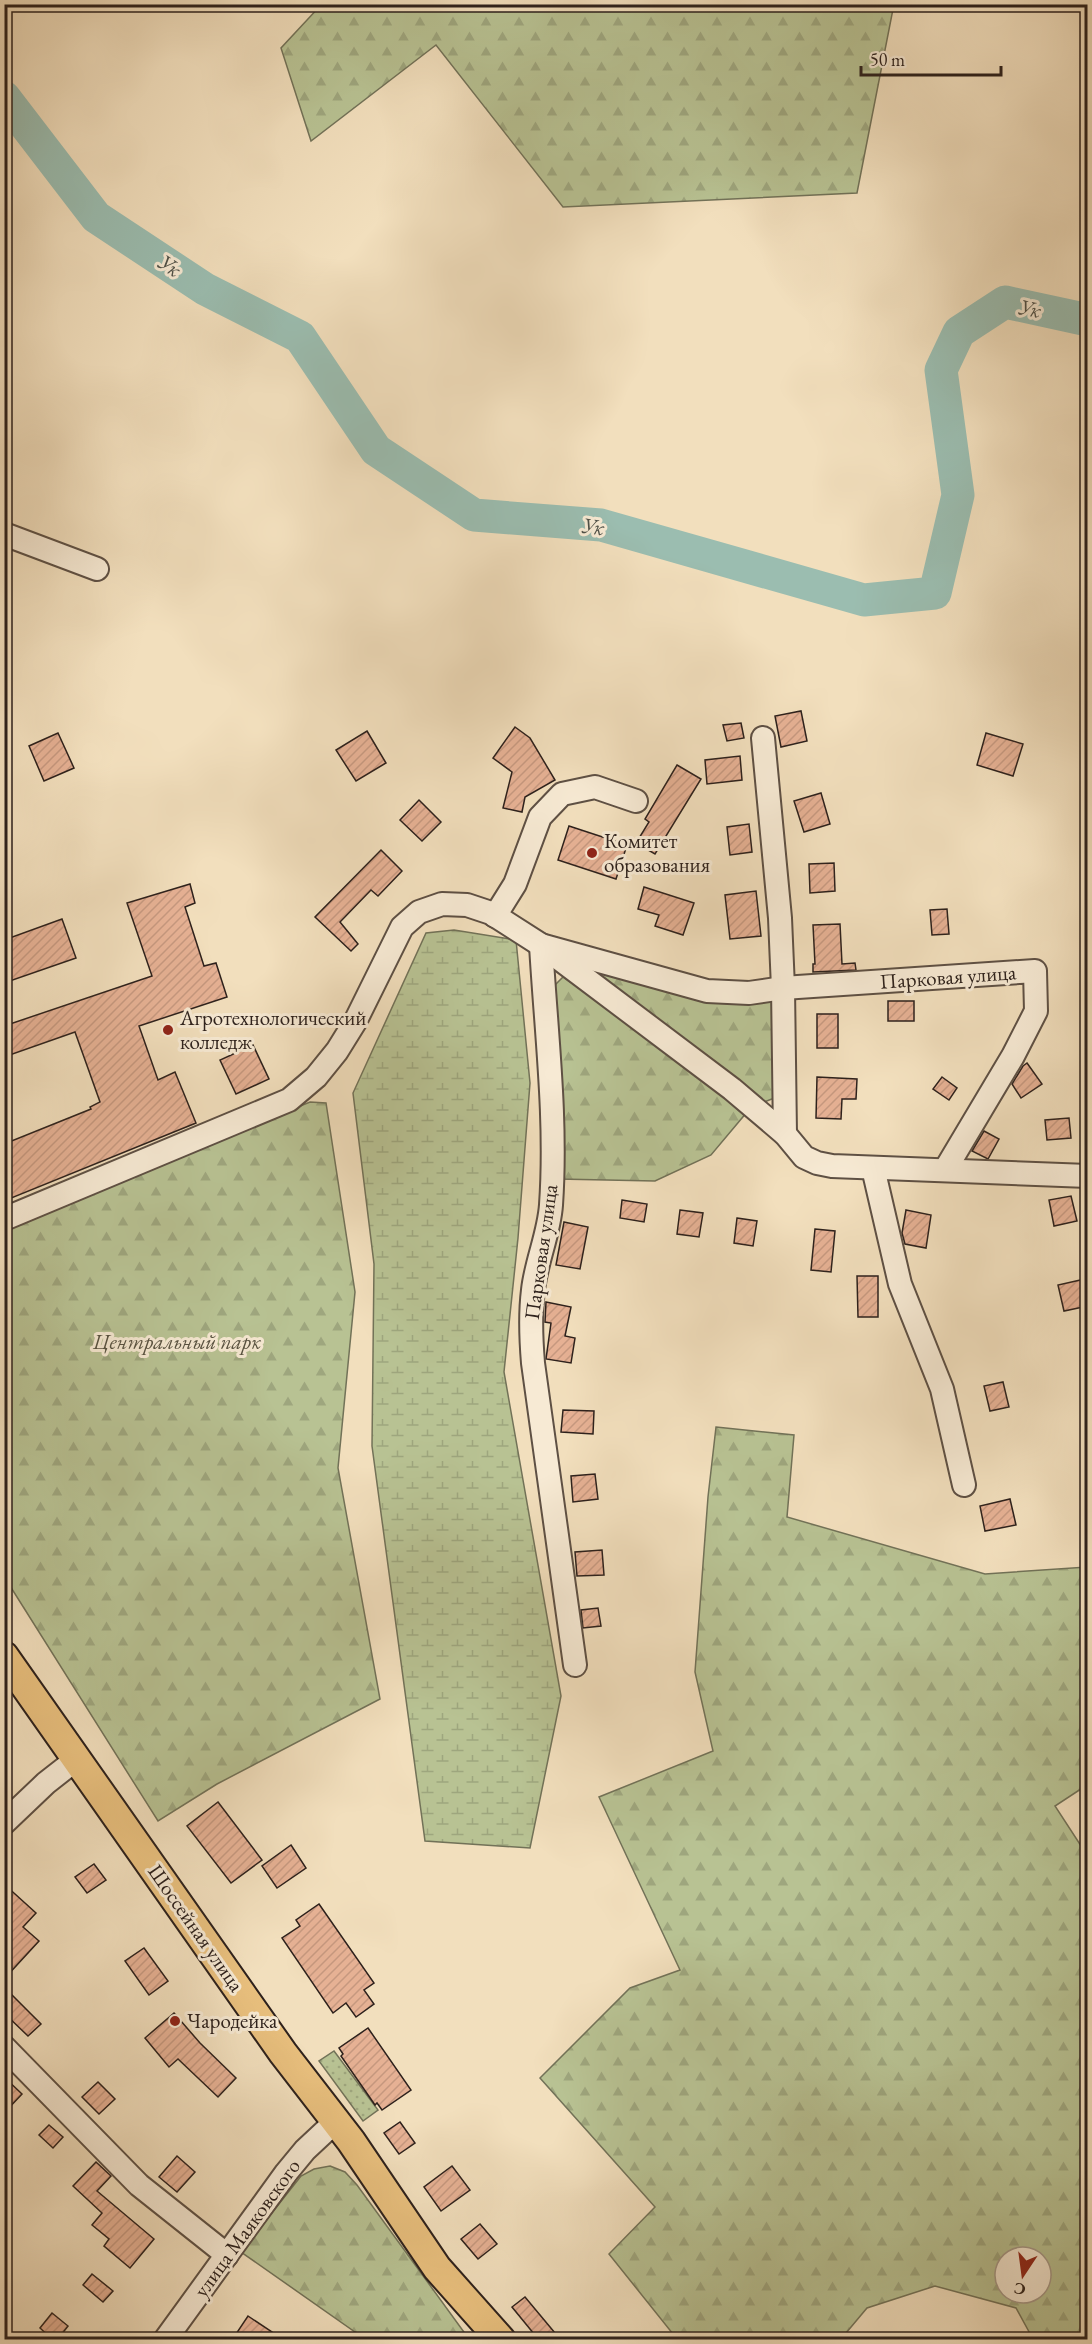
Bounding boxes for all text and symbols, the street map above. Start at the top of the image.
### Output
scale bar [861,39,1000,77]
text: 50 m [870,48,905,71]
water label: Ук [152,247,188,284]
water label: Ук [1016,292,1044,325]
water label: Ук [580,511,607,542]
place label: Комитет образования [604,827,710,878]
marker: Комитет образования [585,846,599,860]
street label: Парковая улица [879,958,1018,995]
place label: Агротехнологический колледж [179,1004,366,1055]
marker: Агротехнологический колледж [161,1023,175,1037]
street label: Парковая улица [518,1182,563,1321]
park label: Центральный парк [92,1328,262,1355]
street label: Шоссейная улица [142,1859,251,1997]
place label: Чародейка [187,2007,278,2034]
marker: Чародейка [168,2014,182,2028]
street label: улица Маяковского [187,2153,306,2302]
north arrow [993,2245,1053,2305]
text: С [1012,2278,1028,2301]

